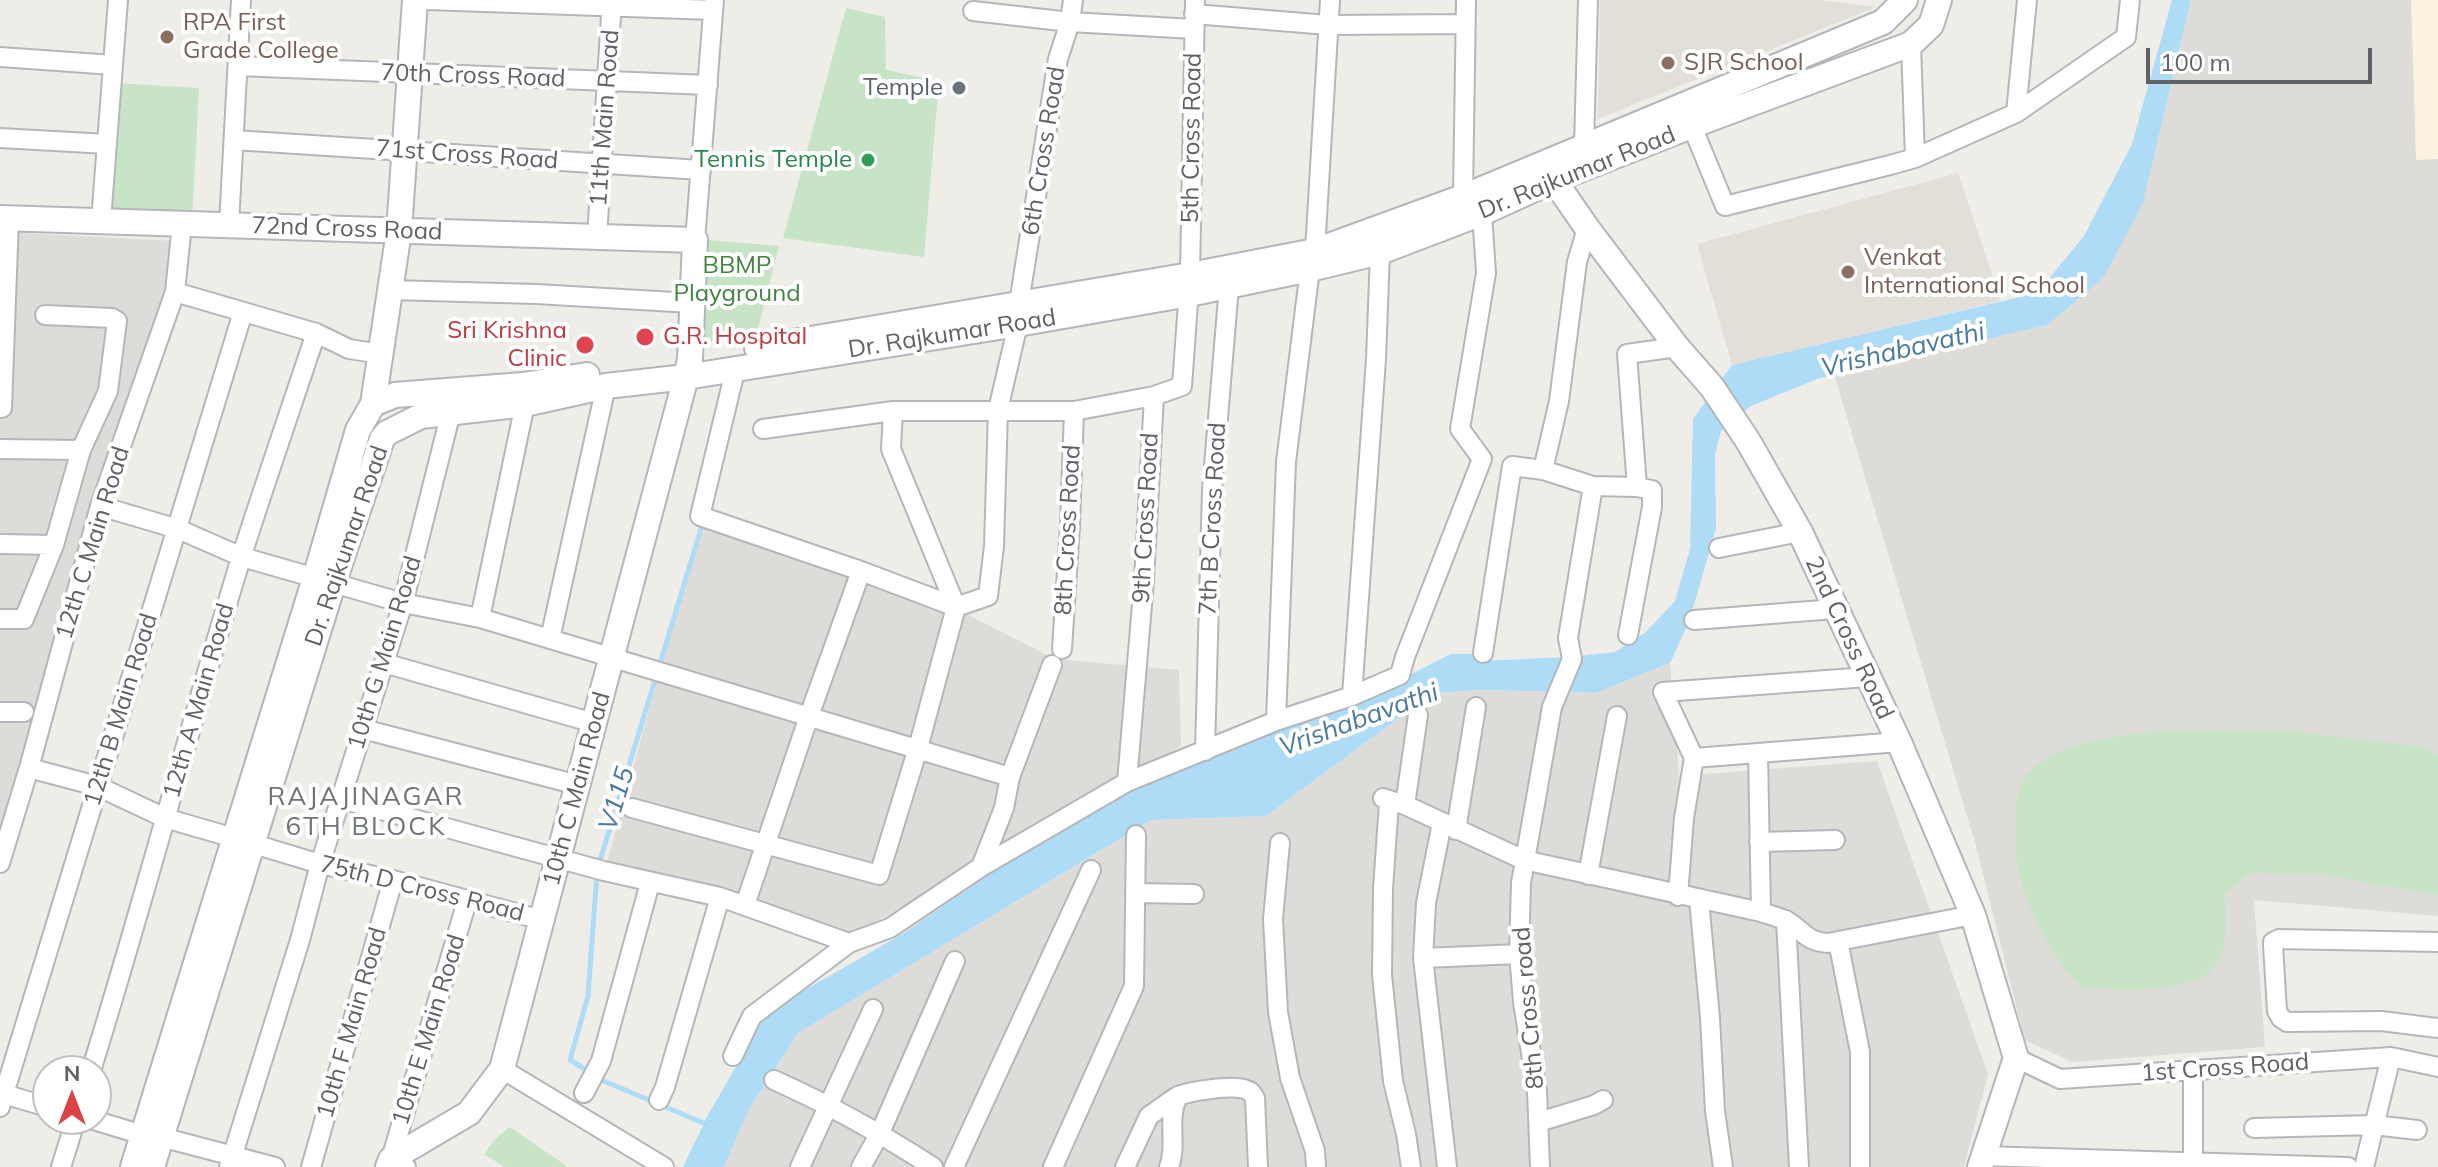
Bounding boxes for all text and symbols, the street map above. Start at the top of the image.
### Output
place label: RPA First Grade College [183,9,339,65]
marker: RPA First Grade College [158,28,176,46]
street label: 11th Main Road [584,29,626,207]
scale bar [2150,32,2376,82]
text: 100 m [2160,47,2231,77]
place label: SJR School [1684,49,1804,77]
street label: 5th Cross Road [1176,52,1208,224]
marker: SJR School [1659,54,1677,72]
street label: 70th Cross Road [380,58,566,94]
street label: 6th Cross Road [1016,64,1072,238]
place label: Temple [863,74,943,102]
marker: Temple [950,79,968,97]
street label: Dr. Rajkumar Road [1474,120,1680,226]
street label: 71st Cross Road [375,134,559,176]
place label: Tennis Temple [694,146,852,174]
marker: Tennis Temple [859,151,877,169]
street label: 72nd Cross Road [251,211,443,247]
place label: Venkat International School [1864,244,2085,300]
park label: BBMP Playground [673,252,801,308]
marker: Venkat International School [1839,263,1857,281]
street label: Dr. Rajkumar Road [846,303,1058,365]
water label: Vrishabavathi [1818,316,1988,384]
place label: Sri Krishna Clinic [447,317,567,373]
place label: G.R. Hospital [663,323,807,351]
marker: G.R. Hospital [634,326,656,348]
marker: Sri Krishna Clinic [574,334,596,356]
street label: 7th B Cross Road [1194,422,1232,616]
street label: 9th Cross Road [1127,432,1165,604]
street label: Dr. Rajkumar Road [299,442,395,650]
street label: 12th C Main Road [50,443,136,643]
street label: 8th Cross Road [1049,444,1087,616]
street label: 2nd Cross Road [1799,552,1899,724]
street label: 10th G Main Road [342,553,428,753]
street label: 12th A Main Road [157,600,241,802]
street label: 12th B Main Road [78,610,164,810]
water label: Vrishabavathi [1275,677,1443,763]
street label: 10th C Main Road [537,689,617,889]
water label: V115 [593,763,641,835]
district label: RAJAJINAGAR 6TH BLOCK [267,781,465,842]
street label: 75th D Cross Road [317,850,527,928]
street label: 10th F Main Road [311,924,393,1122]
street label: 8th Cross road [1508,926,1550,1090]
street label: 10th E Main Road [386,931,472,1129]
street label: 1st Cross Road [2140,1048,2310,1088]
north arrow [32,1055,112,1135]
text: N [64,1059,80,1087]

